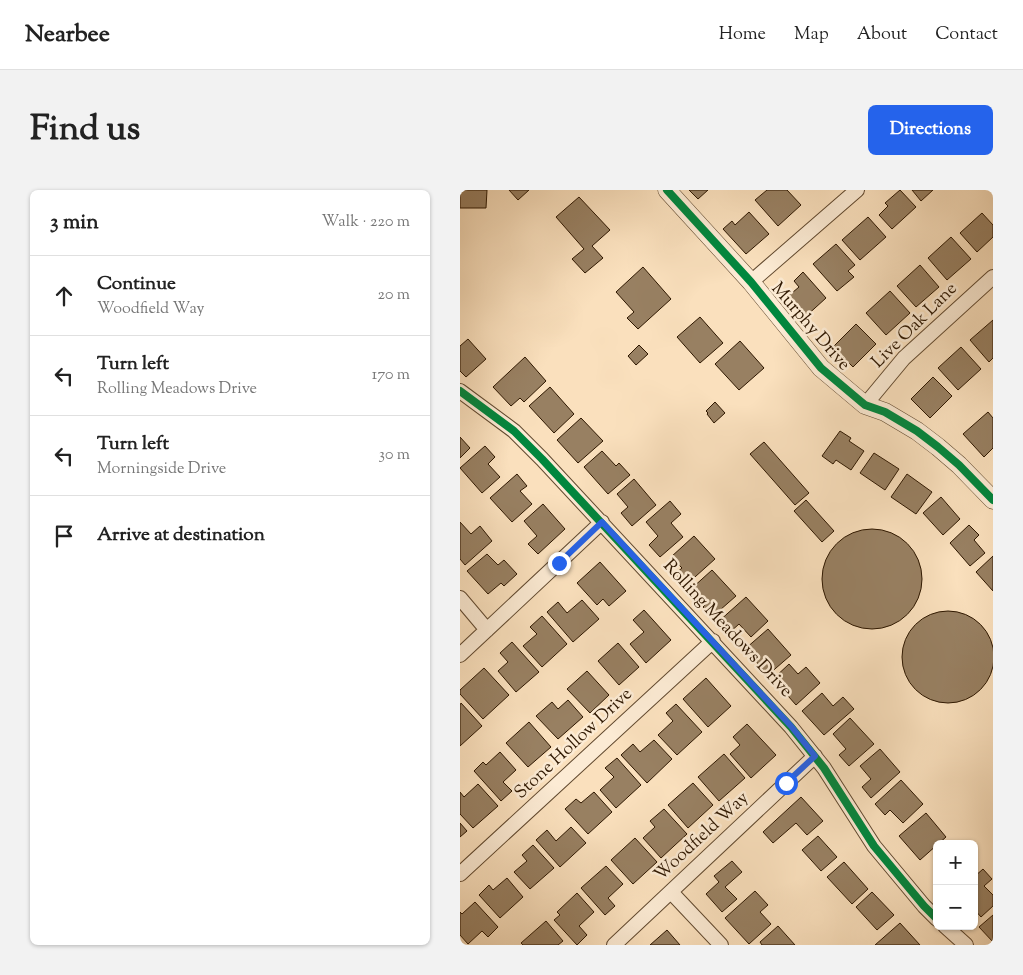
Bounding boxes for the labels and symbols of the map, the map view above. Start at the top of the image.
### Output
street label: Murphy Drive [764,277,856,377]
street label: Live Oak Lane [866,277,964,375]
route end [548,552,571,575]
street label: Rolling Meadows Drive [656,554,798,704]
street label: Stone Hollow Drive [509,682,639,806]
route start [775,772,798,795]
street label: Woodfield Way [649,786,755,888]

